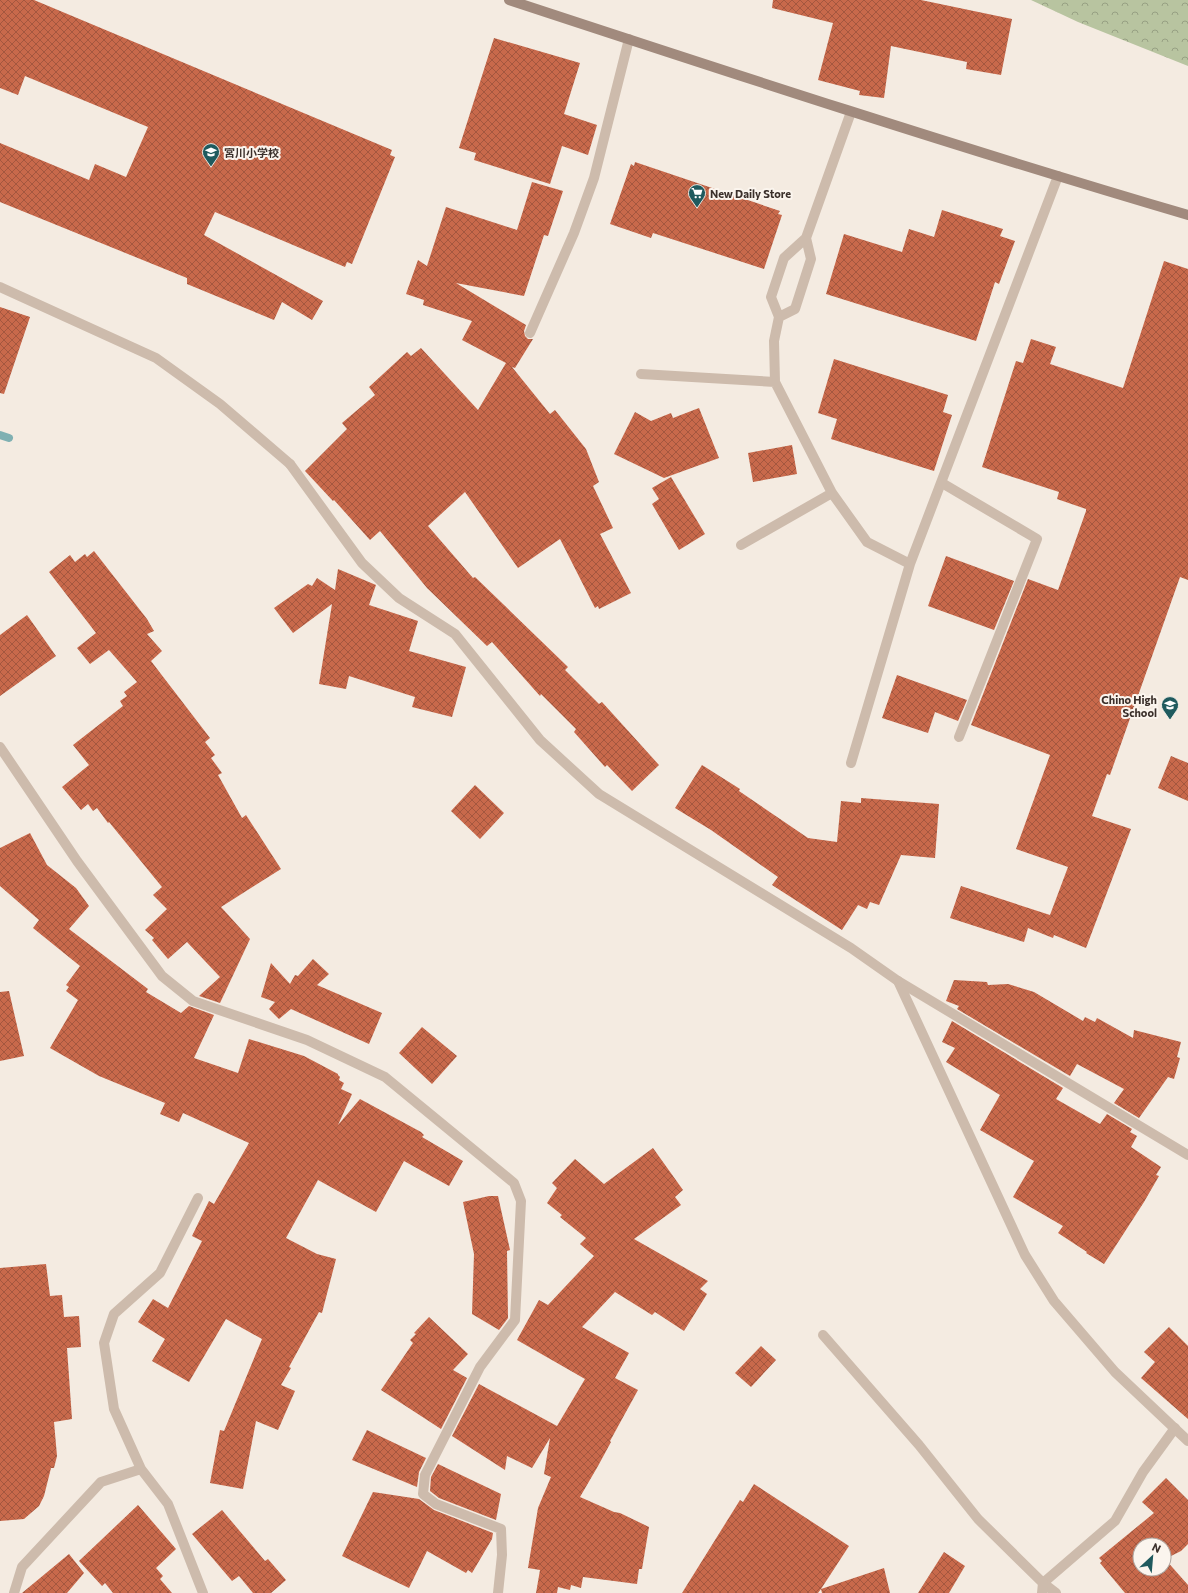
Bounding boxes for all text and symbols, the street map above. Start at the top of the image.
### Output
school or university icon: 宮川小学校 [201,142,221,167]
place label: 宮川小学校 [224,146,279,159]
supermarket icon: New Daily Store [687,183,707,208]
place label: New Daily Store [710,187,791,200]
place label: Chino High School [1101,693,1157,719]
school or university icon: Chino High School [1160,695,1180,720]
north arrow [1132,1537,1172,1577]
text: N [1150,1540,1163,1555]

